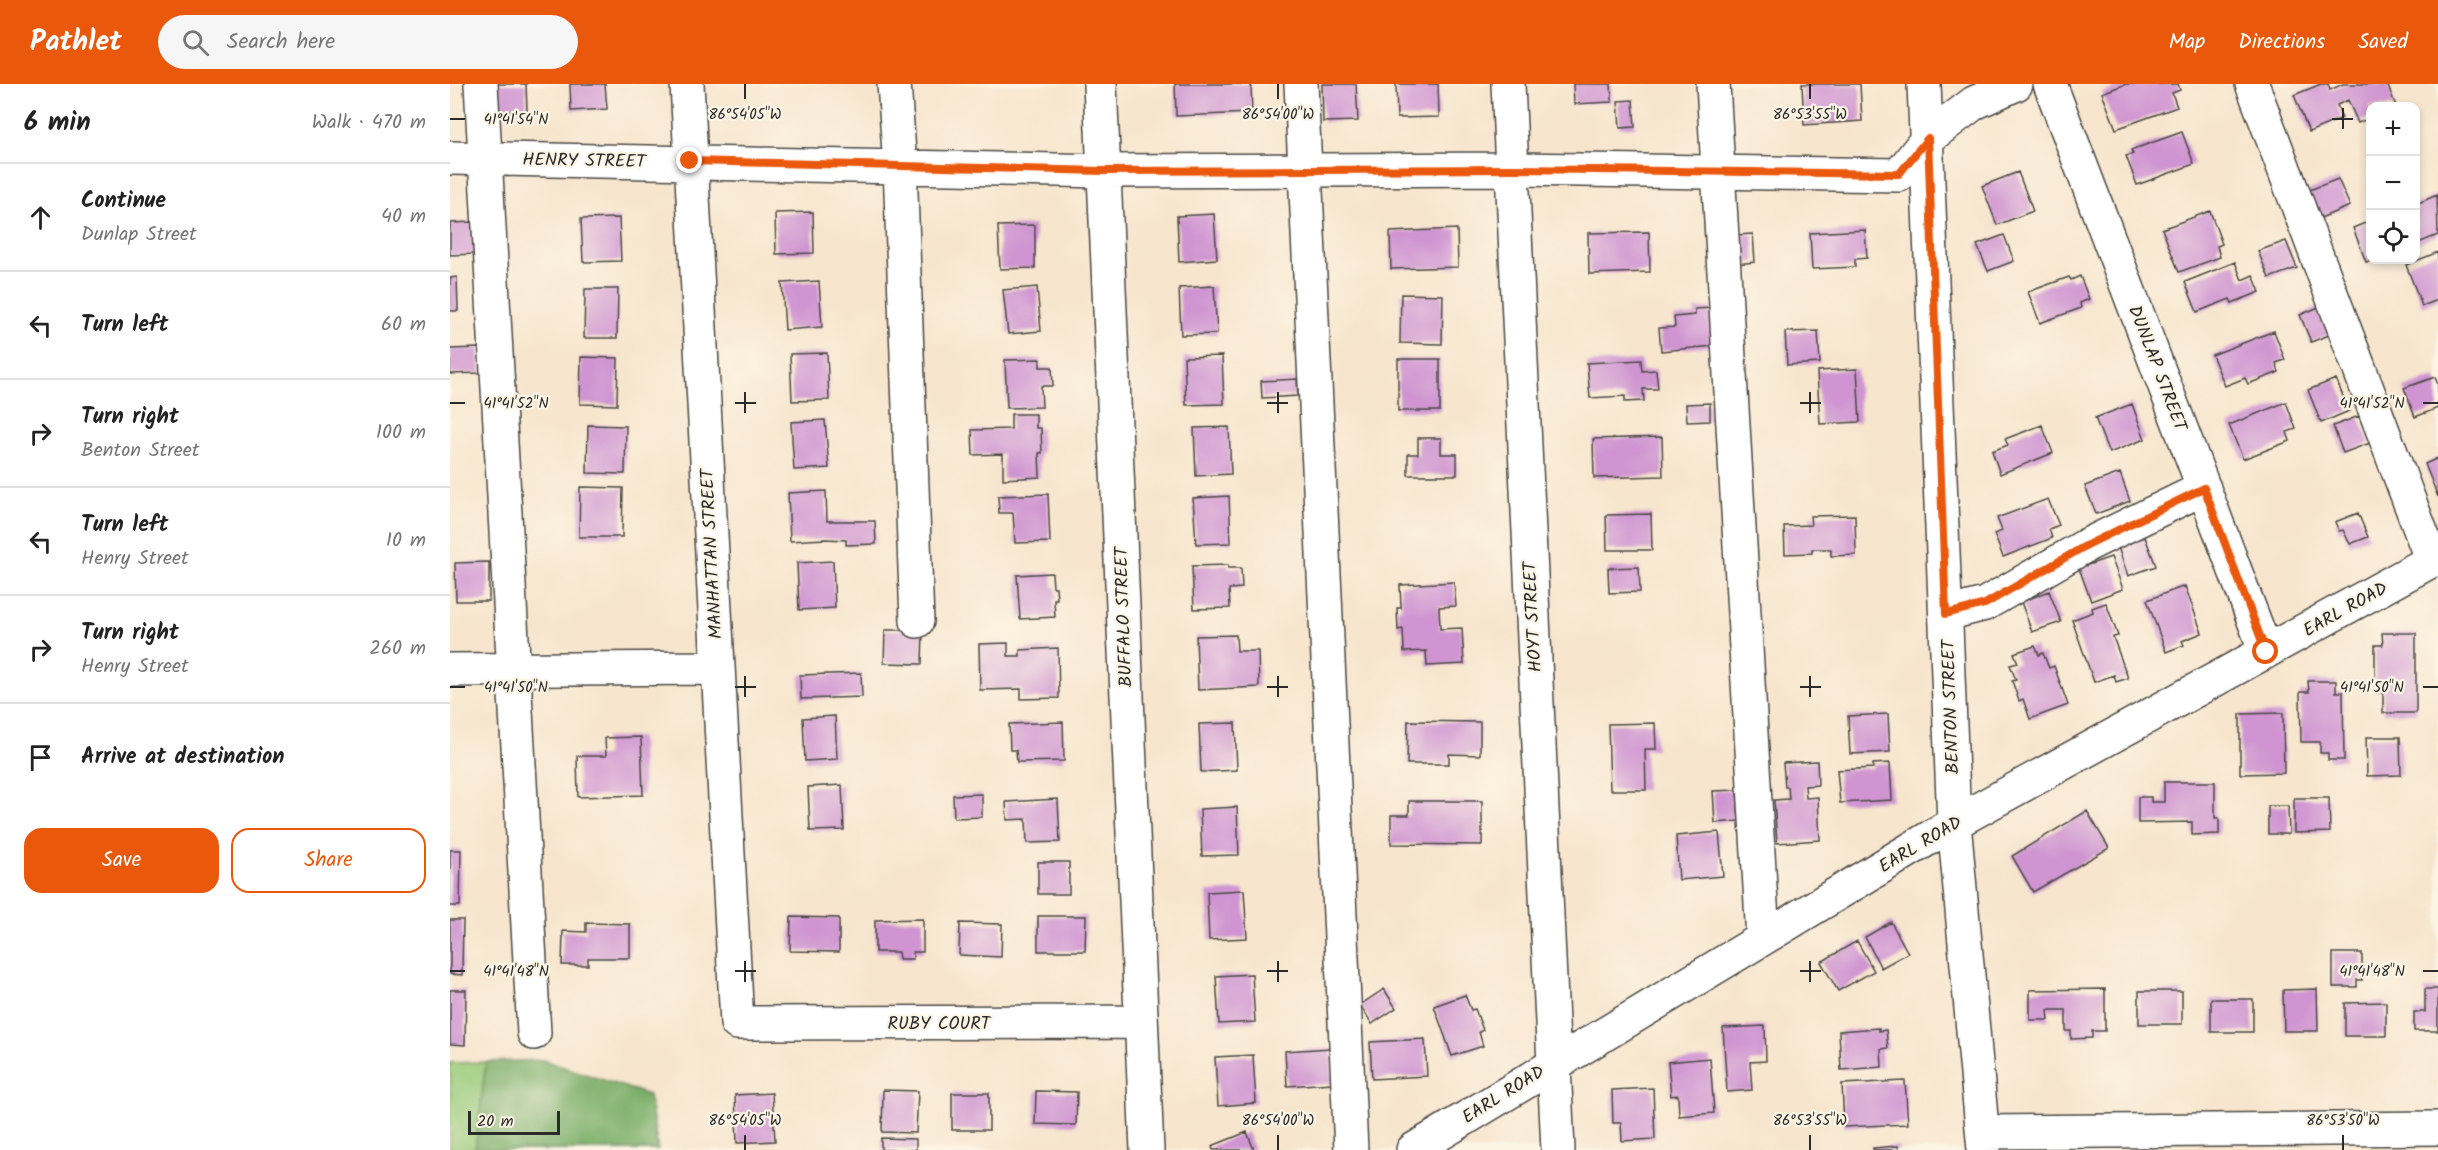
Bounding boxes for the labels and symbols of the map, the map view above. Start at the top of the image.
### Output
text: 86°54'05"W [708,103,782,127]
text: 86°54'00"W [1242,103,1315,127]
text: 86°53'55"W [1773,103,1847,127]
text: 41°41'54"N [484,108,548,132]
street label: HENRY STREET [522,146,647,177]
route end [676,147,702,173]
street label: DUNLAP STREET [2119,301,2194,437]
text: 41°41'52"N [483,392,549,416]
text: 41°41'52"N [2339,392,2405,416]
street label: MANHATTAN STREET [693,467,731,640]
street label: BUFFALO STREET [1108,545,1141,688]
street label: HOYT STREET [1516,560,1551,673]
street label: EARL ROAD [2298,575,2394,646]
street label: BENTON STREET [1935,638,1968,775]
route start [2252,638,2278,664]
text: 41°41'50"N [484,676,548,700]
text: 41°41'50"N [2340,676,2404,700]
street label: EARL ROAD [1873,809,1968,882]
text: 41°41'48"N [483,960,549,984]
text: 41°41'48"N [2339,960,2405,984]
street label: RUBY COURT [887,1010,992,1039]
street label: EARL ROAD [1457,1058,1551,1132]
scale bar [468,1108,560,1136]
text: 86°54'05"W [708,1109,782,1133]
text: 86°54'00"W [1242,1109,1315,1133]
text: 86°53'55"W [1773,1109,1847,1133]
text: 86°53'50"W [2306,1109,2380,1133]

